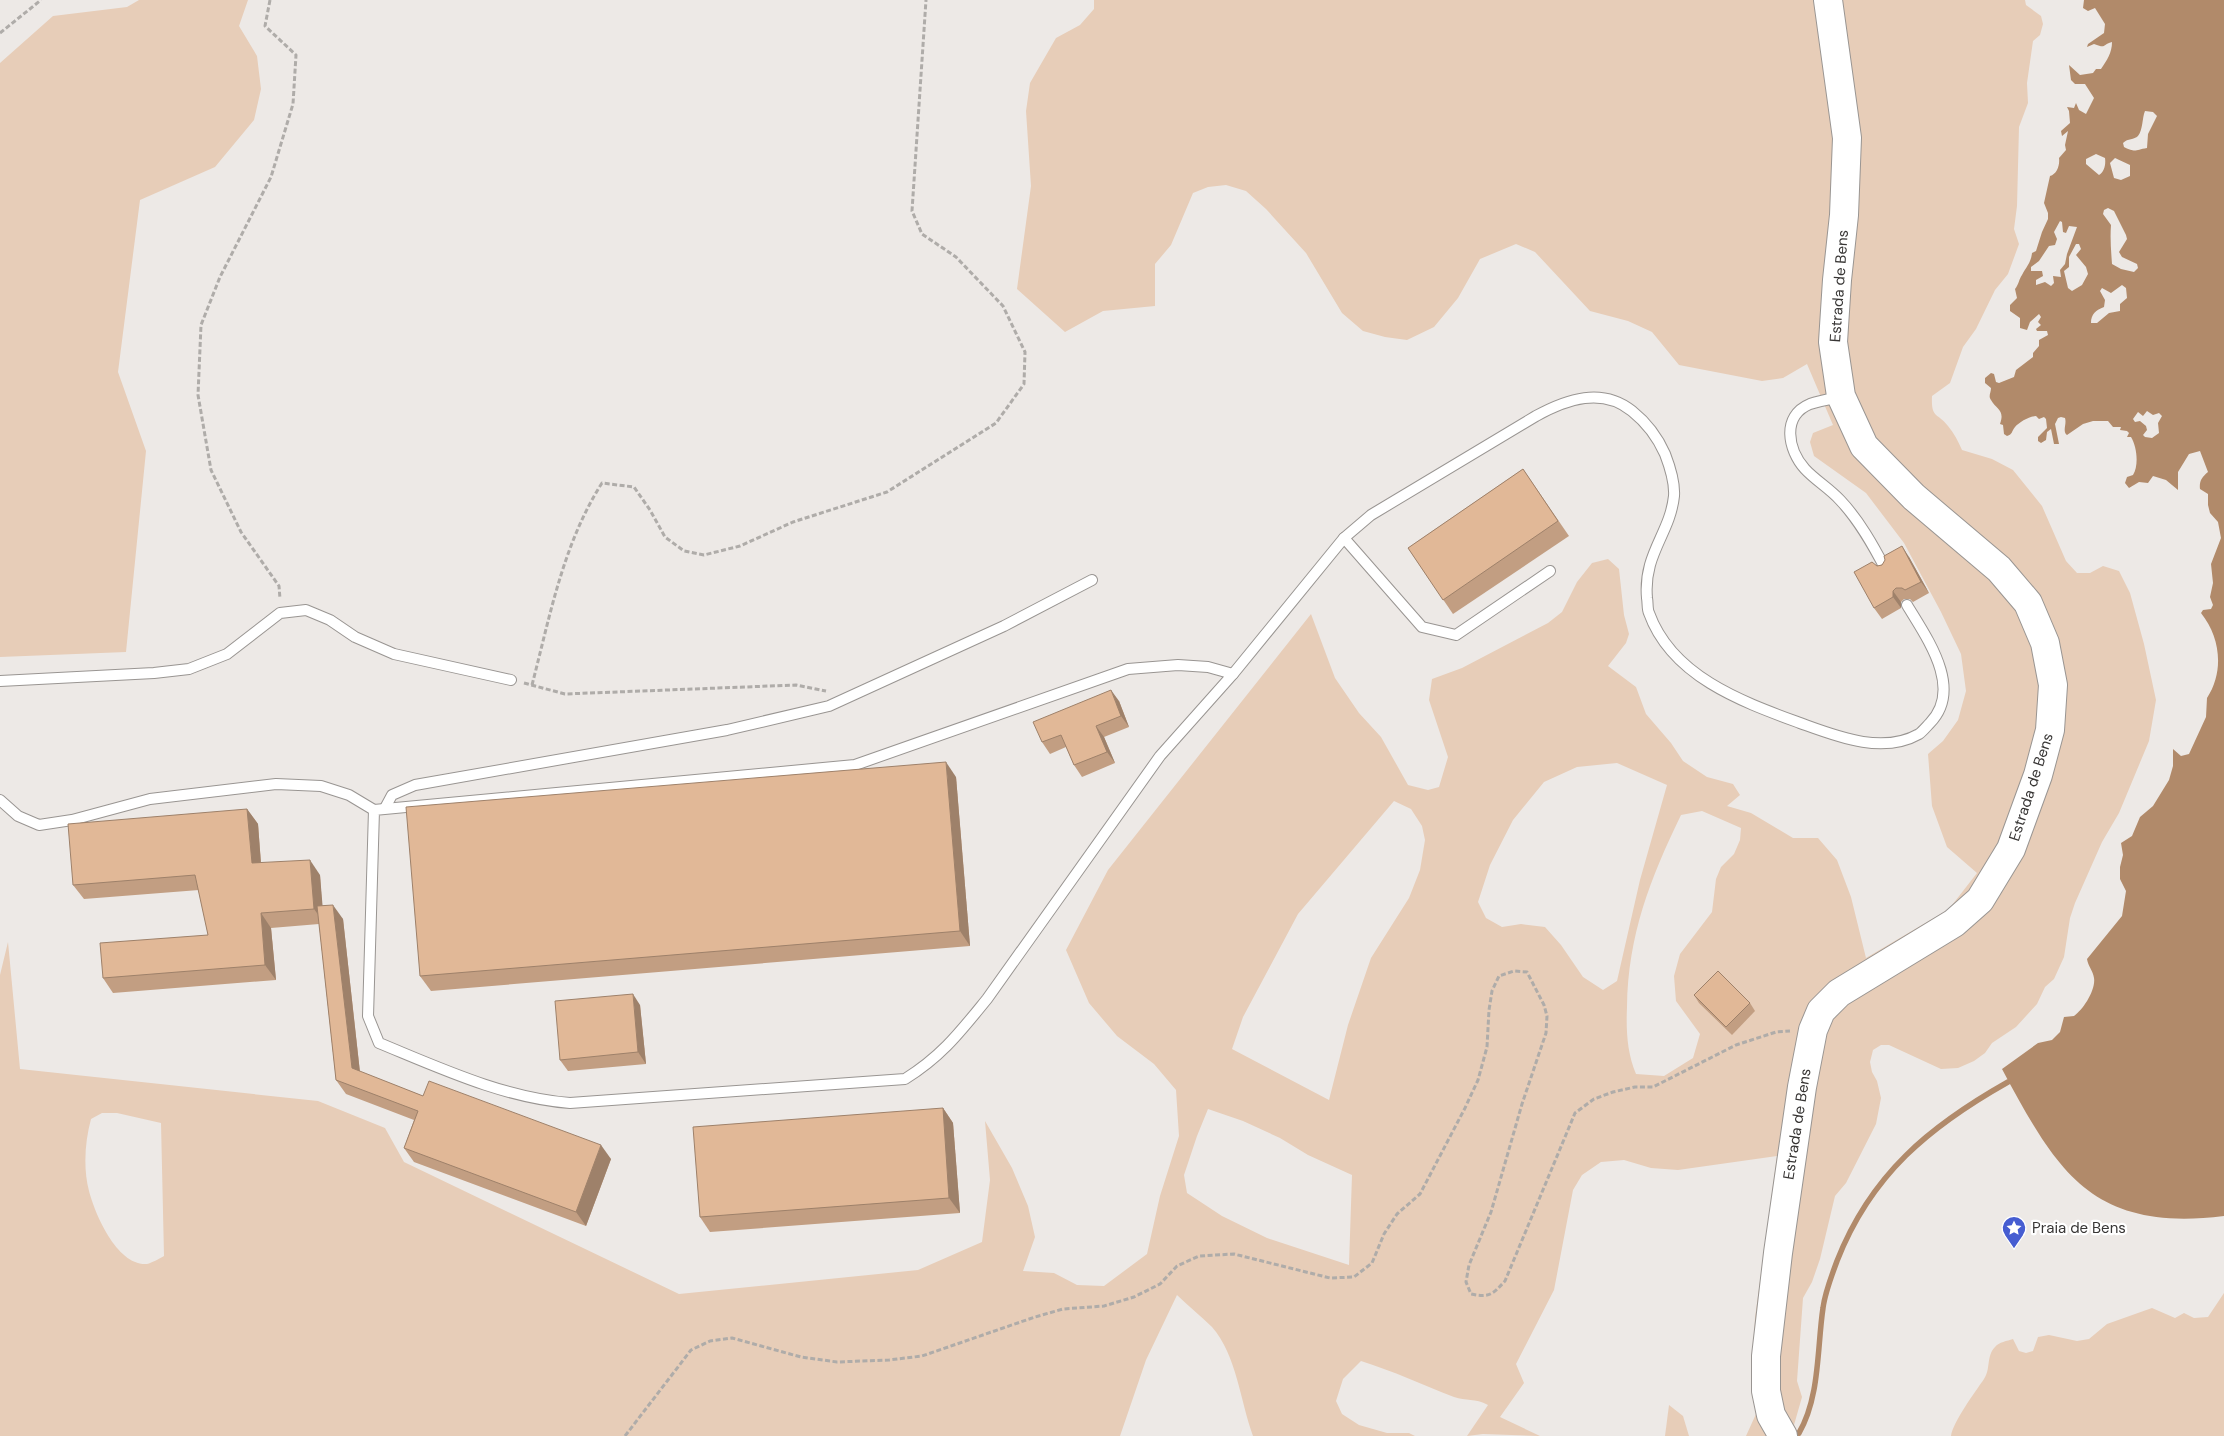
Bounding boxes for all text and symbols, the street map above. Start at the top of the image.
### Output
street label: Estrada de Bens [1825,229,1853,343]
street label: Estrada de Bens [2004,730,2058,844]
street label: Estrada de Bens [1778,1067,1816,1181]
place icon: Praia de Bens [2001,1215,2027,1249]
place label: Praia de Bens [2032,1218,2126,1238]

